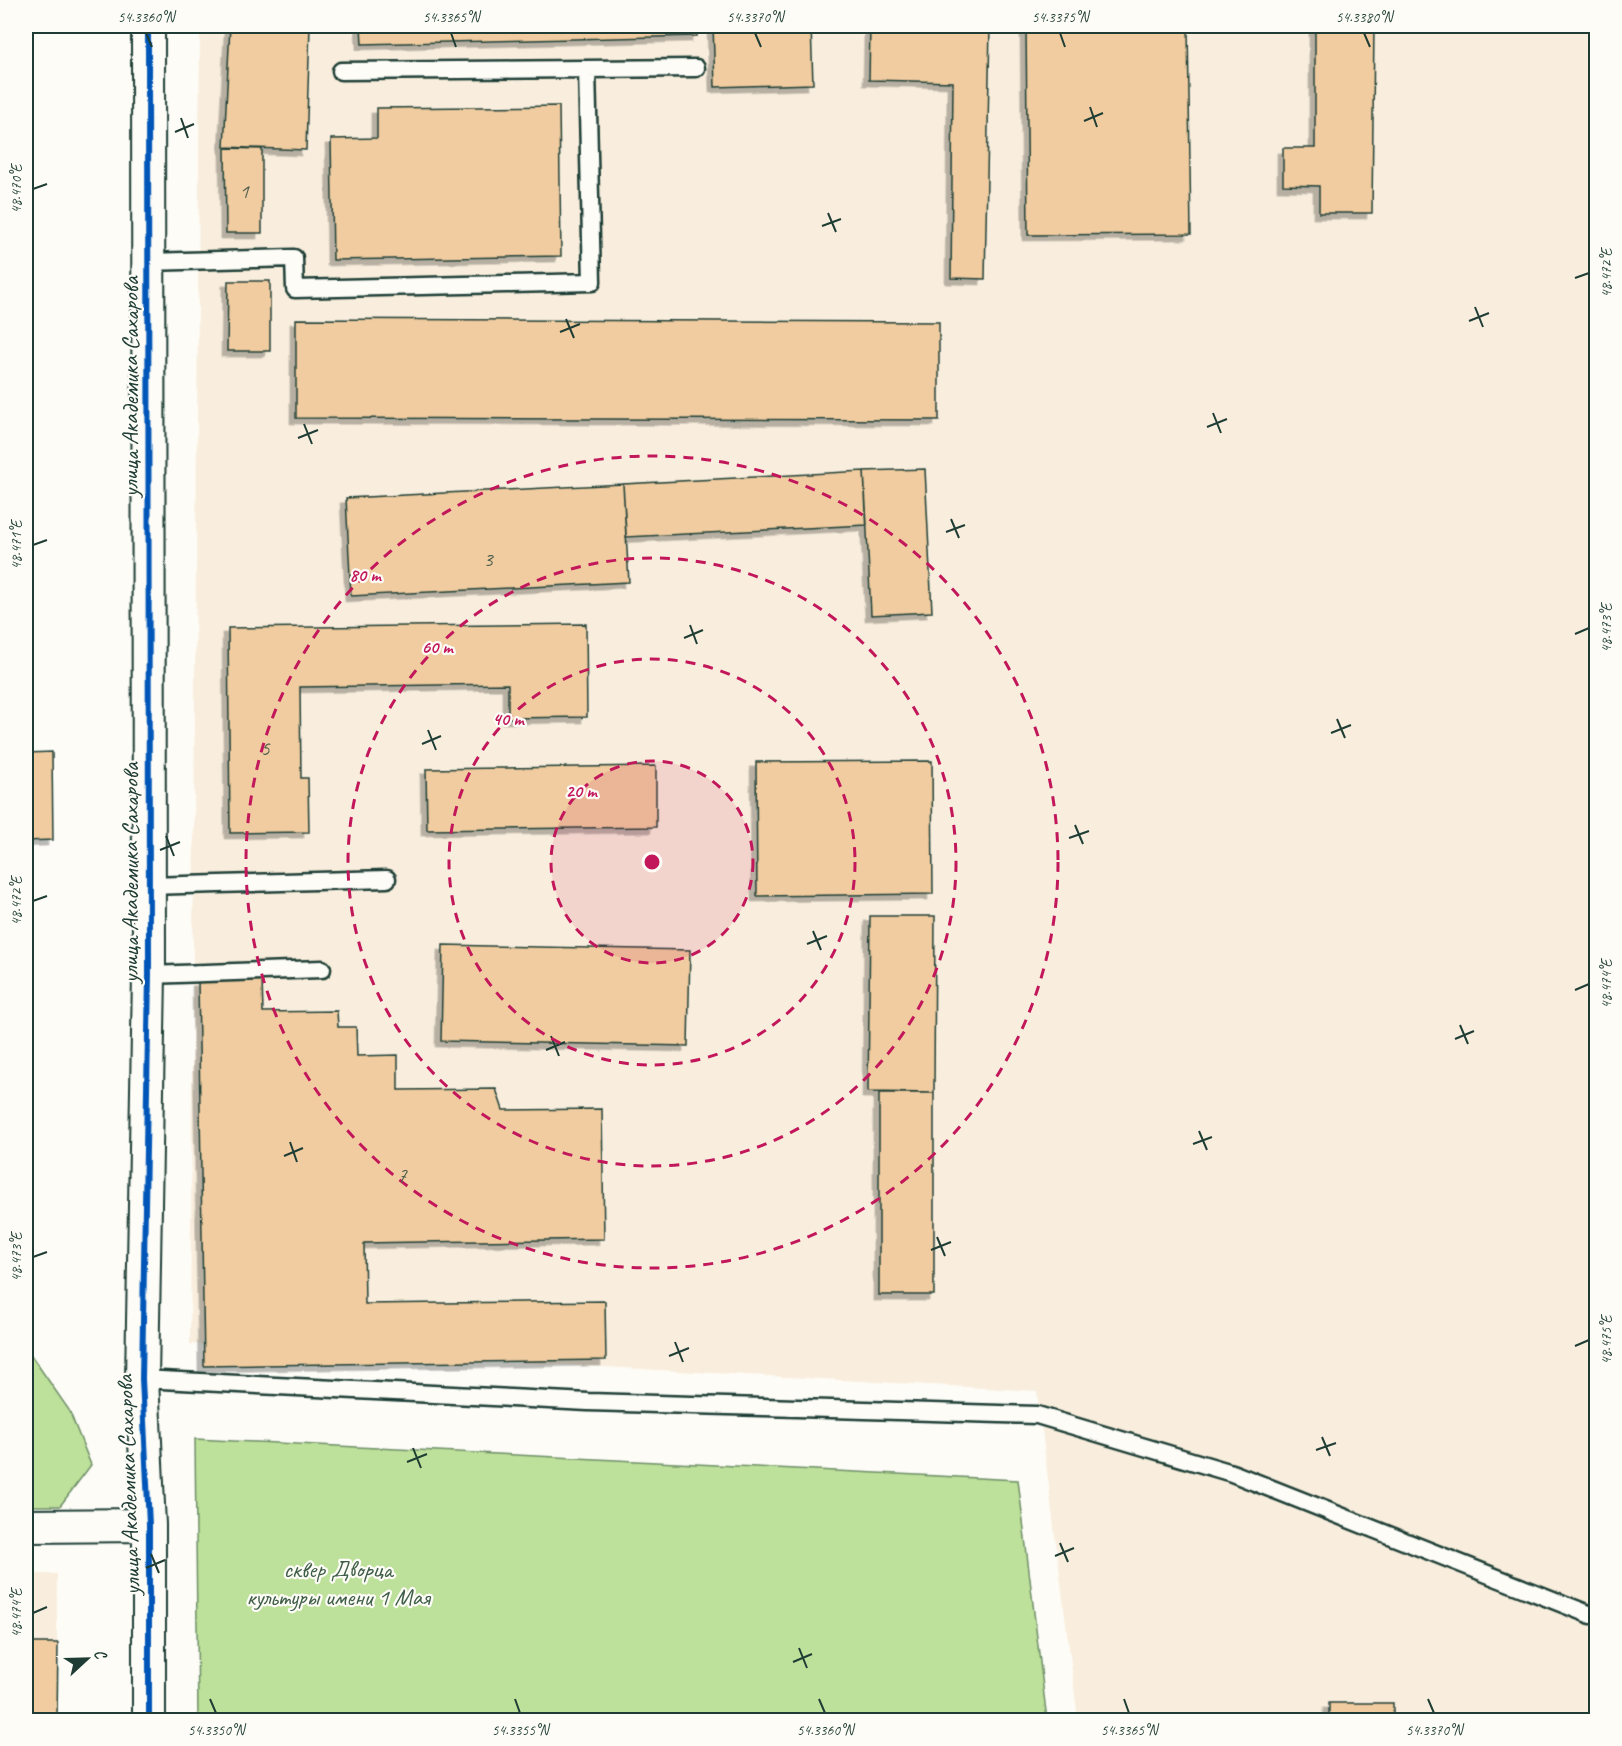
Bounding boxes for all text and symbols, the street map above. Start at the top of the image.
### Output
text: 54.3360°N [118,8,177,27]
text: 54.3365°N [423,8,482,27]
text: 54.3370°N [727,8,786,27]
text: 54.3375°N [1032,8,1091,27]
text: 54.3380°N [1336,8,1395,27]
text: 48.470°E [7,162,26,213]
house number: 1 [239,178,250,204]
text: 48.472°E [1597,246,1616,297]
street label: улица Академика Сахарова [115,275,145,499]
text: 48.471°E [7,518,26,569]
house number: 3 [483,546,494,572]
text: 80 m [350,564,382,586]
text: 48.473°E [1597,601,1616,652]
text: 60 m [421,636,454,658]
text: 40 m [493,708,525,730]
house number: 5 [260,735,271,761]
street label: улица Академика Сахарова [115,761,145,985]
text: 20 m [566,780,598,802]
centre of rings [642,852,662,872]
text: 48.472°E [7,874,26,925]
text: 48.474°E [1597,957,1616,1008]
house number: 7 [397,1162,408,1188]
text: 48.473°E [7,1230,26,1281]
text: 48.475°E [1597,1313,1616,1364]
street label: улица Академика Сахарова [109,1373,147,1598]
park label: сквер Дворца культуры имени 1 Мая [246,1554,431,1612]
text: 48.474°E [7,1586,26,1637]
north arrow [57,1629,117,1689]
text: С [89,1646,112,1663]
text: 54.3350°N [188,1721,247,1740]
text: 54.3355°N [492,1721,551,1740]
text: 54.3360°N [797,1721,856,1740]
text: 54.3365°N [1101,1721,1160,1740]
text: 54.3370°N [1406,1721,1465,1740]

